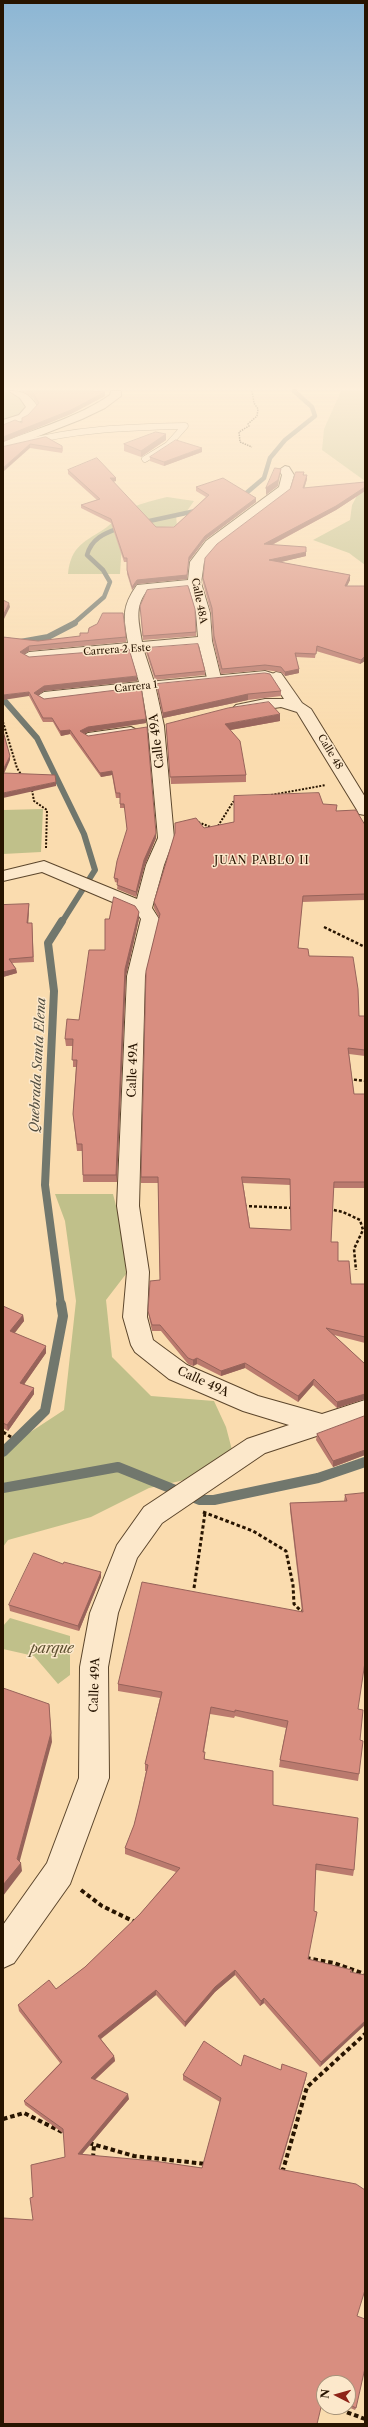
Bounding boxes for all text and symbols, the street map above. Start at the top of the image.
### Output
street label: Calle 48A [189,577,209,625]
street label: Carrera 2 Este [83,642,151,658]
street label: Carrera 1 [114,679,158,695]
street label: Calle 49A [146,713,168,769]
street label: Calle 48 [315,732,345,772]
district label: JUAN PABLO II [214,854,310,868]
water label: Quebrada Santa Elena [27,997,49,1133]
street label: Calle 49A [125,1042,141,1098]
street label: Calle 49A [175,1364,231,1400]
park label: parque [30,1641,74,1657]
street label: Calle 49A [87,1657,103,1713]
north arrow [316,2375,356,2415]
text: N [318,2388,333,2399]

